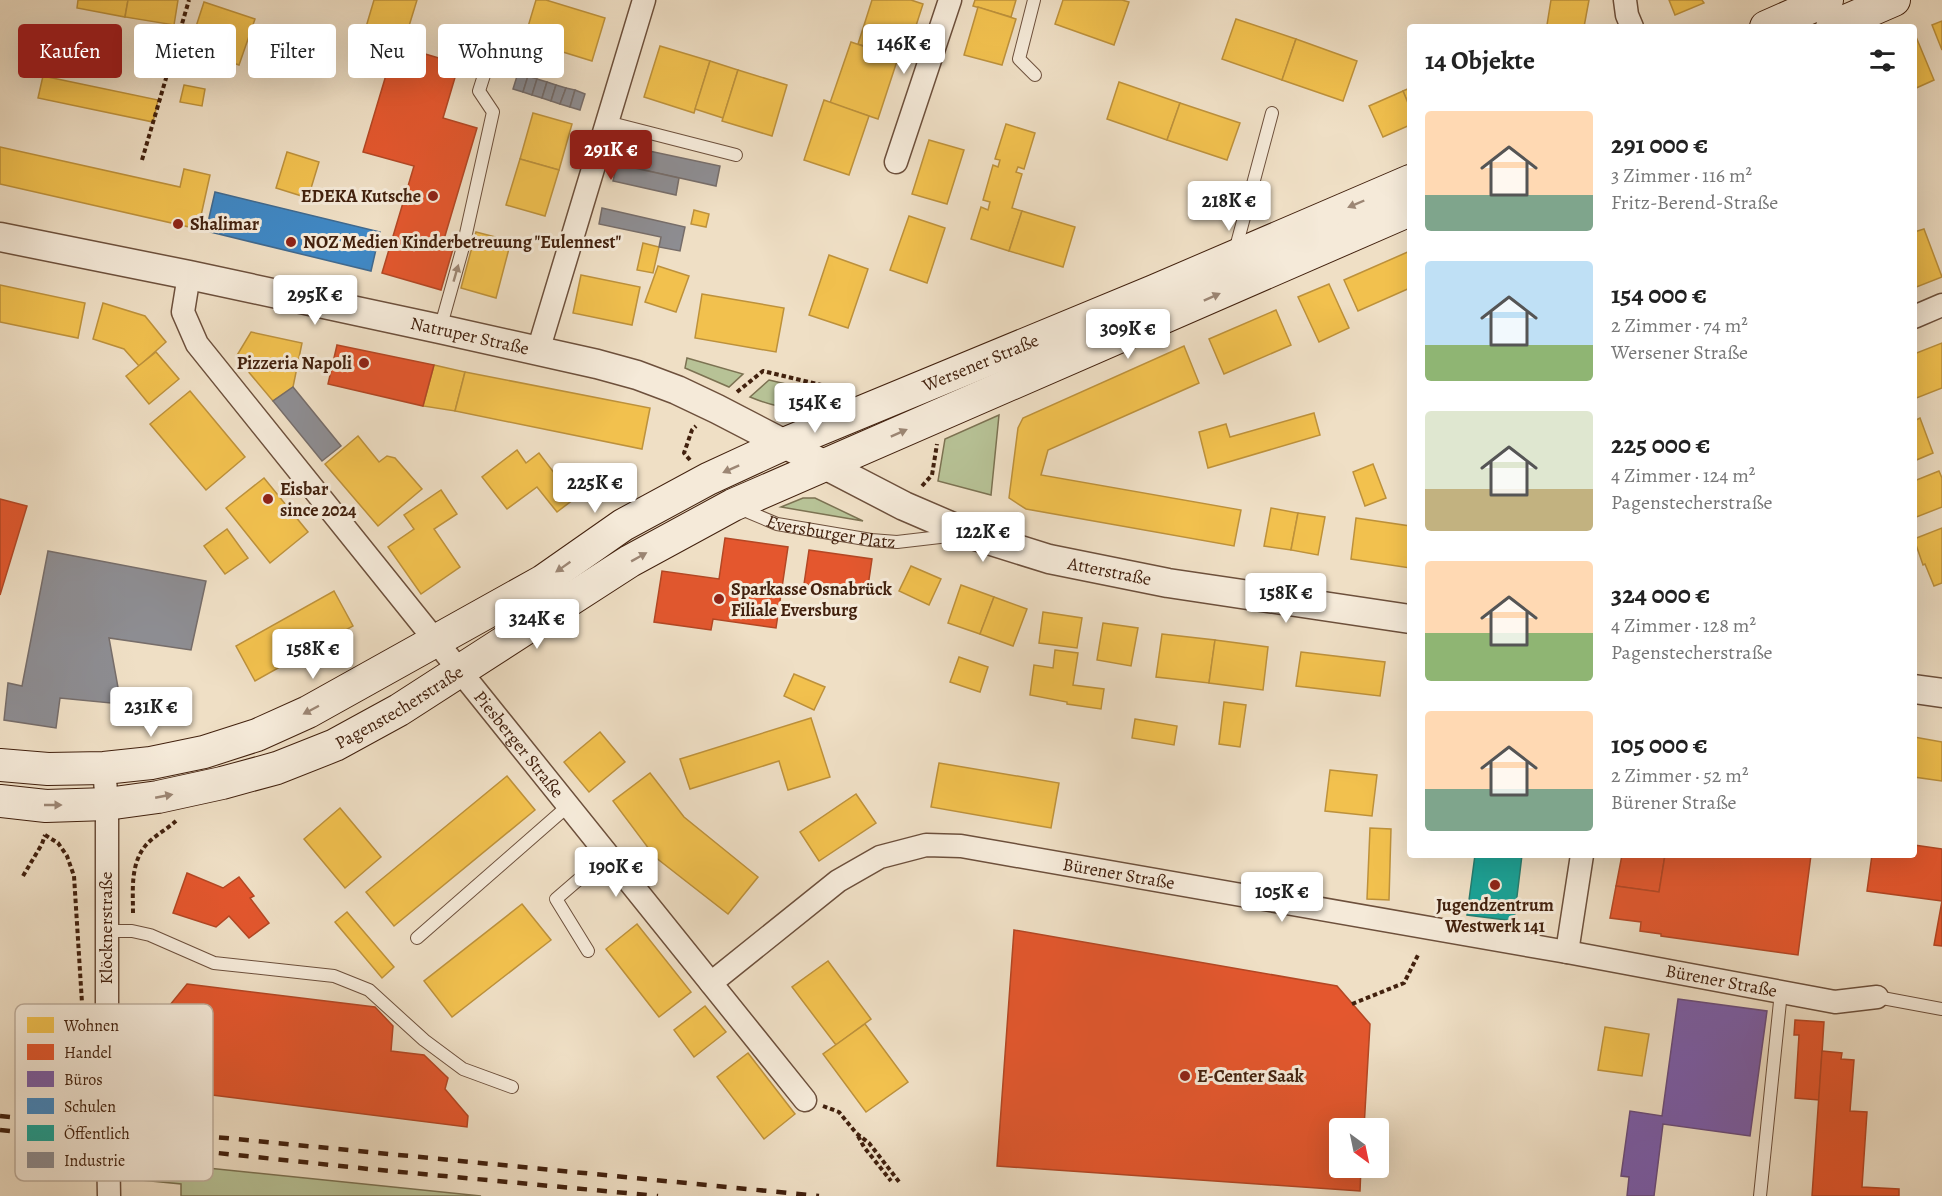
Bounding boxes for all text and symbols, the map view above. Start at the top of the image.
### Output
chip: Kaufen [18,24,122,78]
chip: Mieten [134,24,236,78]
chip: Filter [248,24,336,78]
chip: Neu [348,24,426,78]
chip: Wohnung [438,24,564,78]
pin: 146K € [855,24,953,75]
text: 146K € [877,30,931,57]
text: 14 Objekte [1425,43,1535,78]
icon: filters [1866,44,1899,77]
text: 291 000 € [1611,127,1708,162]
pin: 291K € [562,130,660,181]
icon: home [1473,135,1545,207]
text: 291K € [584,136,638,163]
text: 3 Zimmer · 116 m² [1611,162,1752,189]
pin: 218K € [1180,181,1278,232]
place label: EDEKA Kutsche [301,184,421,208]
text: 218K € [1202,187,1256,214]
marker: EDEKA Kutsche [426,189,440,203]
text: Fritz-Berend-Straße [1611,189,1778,216]
one-way arrow [1347,199,1365,209]
place label: Shalimar [190,212,260,236]
marker: Shalimar [171,217,185,231]
place label: NOZ Medien Kinderbetreuung "Eulennest" [303,230,622,254]
marker: NOZ Medien Kinderbetreuung "Eulennest" [284,235,298,249]
one-way arrow [452,264,461,282]
pin: 295K € [266,275,364,326]
text: 154 000 € [1611,277,1707,312]
text: 295K € [287,281,343,308]
icon: home [1473,285,1545,357]
one-way arrow [1203,291,1221,301]
pin: 309K € [1079,309,1177,360]
street label: Natruper Straße [408,311,531,361]
text: 2 Zimmer · 74 m² [1611,312,1748,339]
text: 309K € [1100,315,1156,342]
street label: Wersener Straße [918,328,1042,398]
text: Wersener Straße [1611,339,1748,366]
place label: Pizzeria Napoli [237,351,352,375]
marker: Pizzeria Napoli [357,356,371,370]
pin: 154K € [766,383,864,434]
text: 154K € [788,389,842,416]
text: 225 000 € [1611,427,1710,462]
one-way arrow [890,429,907,438]
icon: home [1473,435,1545,507]
text: 4 Zimmer · 124 m² [1611,462,1755,489]
pin: 225K € [546,463,644,514]
one-way arrow [722,464,739,473]
text: 225K € [567,469,623,496]
place label: Eisbar since 2024 [280,477,357,522]
text: Pagenstecherstraße [1611,489,1772,516]
marker: Eisbar since 2024 [261,492,275,506]
street label: Eversburger Platz [763,509,896,554]
pin: 122K € [934,512,1032,563]
text: 122K € [956,518,1010,545]
street label: Atterstraße [1065,551,1153,591]
one-way arrow [630,552,647,562]
one-way arrow [555,561,571,573]
pin: 158K € [1237,573,1335,624]
place label: Sparkasse Osnabrück Filiale Eversburg [731,577,893,622]
text: 324 000 € [1611,577,1710,612]
text: 158K € [1259,579,1313,606]
icon: home [1473,585,1545,657]
marker: Sparkasse Osnabrück Filiale Eversburg [712,592,726,606]
pin: 324K € [488,599,586,650]
text: 324K € [509,605,565,632]
text: 4 Zimmer · 128 m² [1611,612,1756,639]
pin: 158K € [264,629,362,680]
text: 158K € [286,635,340,662]
text: Pagenstecherstraße [1611,639,1772,666]
street label: Pagenstecherstraße [331,660,468,755]
street label: Piesberger Straße [468,686,569,803]
pin: 231K € [102,687,200,738]
text: 231K € [124,693,178,720]
one-way arrow [302,705,319,715]
text: 105 000 € [1611,727,1708,762]
icon: home [1473,735,1545,807]
text: 2 Zimmer · 52 m² [1611,762,1749,789]
text: Bürener Straße [1611,789,1736,816]
one-way arrow [155,791,174,800]
one-way arrow [44,800,63,810]
pin: 190K € [567,847,665,898]
street label: Bürener Straße [1061,852,1177,895]
text: 190K € [589,853,643,880]
street label: Klöcknerstraße [94,871,118,985]
pin: 105K € [1233,872,1331,923]
text: 105K € [1255,878,1309,905]
marker: Jugendzentrum Westwerk 141 [1488,878,1502,892]
place label: Jugendzentrum Westwerk 141 [1436,893,1554,938]
street label: Bürener Straße [1664,959,1779,1003]
legend [15,1004,213,1181]
text: Wohnen [63,1015,119,1037]
text: Handel [64,1042,112,1064]
place label: E-Center Saak [1197,1064,1305,1088]
text: Büros [64,1069,103,1091]
marker: E-Center Saak [1178,1069,1192,1083]
text: Schulen [64,1096,116,1118]
north arrow [1329,1118,1389,1178]
map controls [1329,1118,1389,1178]
text: Öffentlich [64,1123,130,1145]
text: Industrie [64,1150,125,1172]

